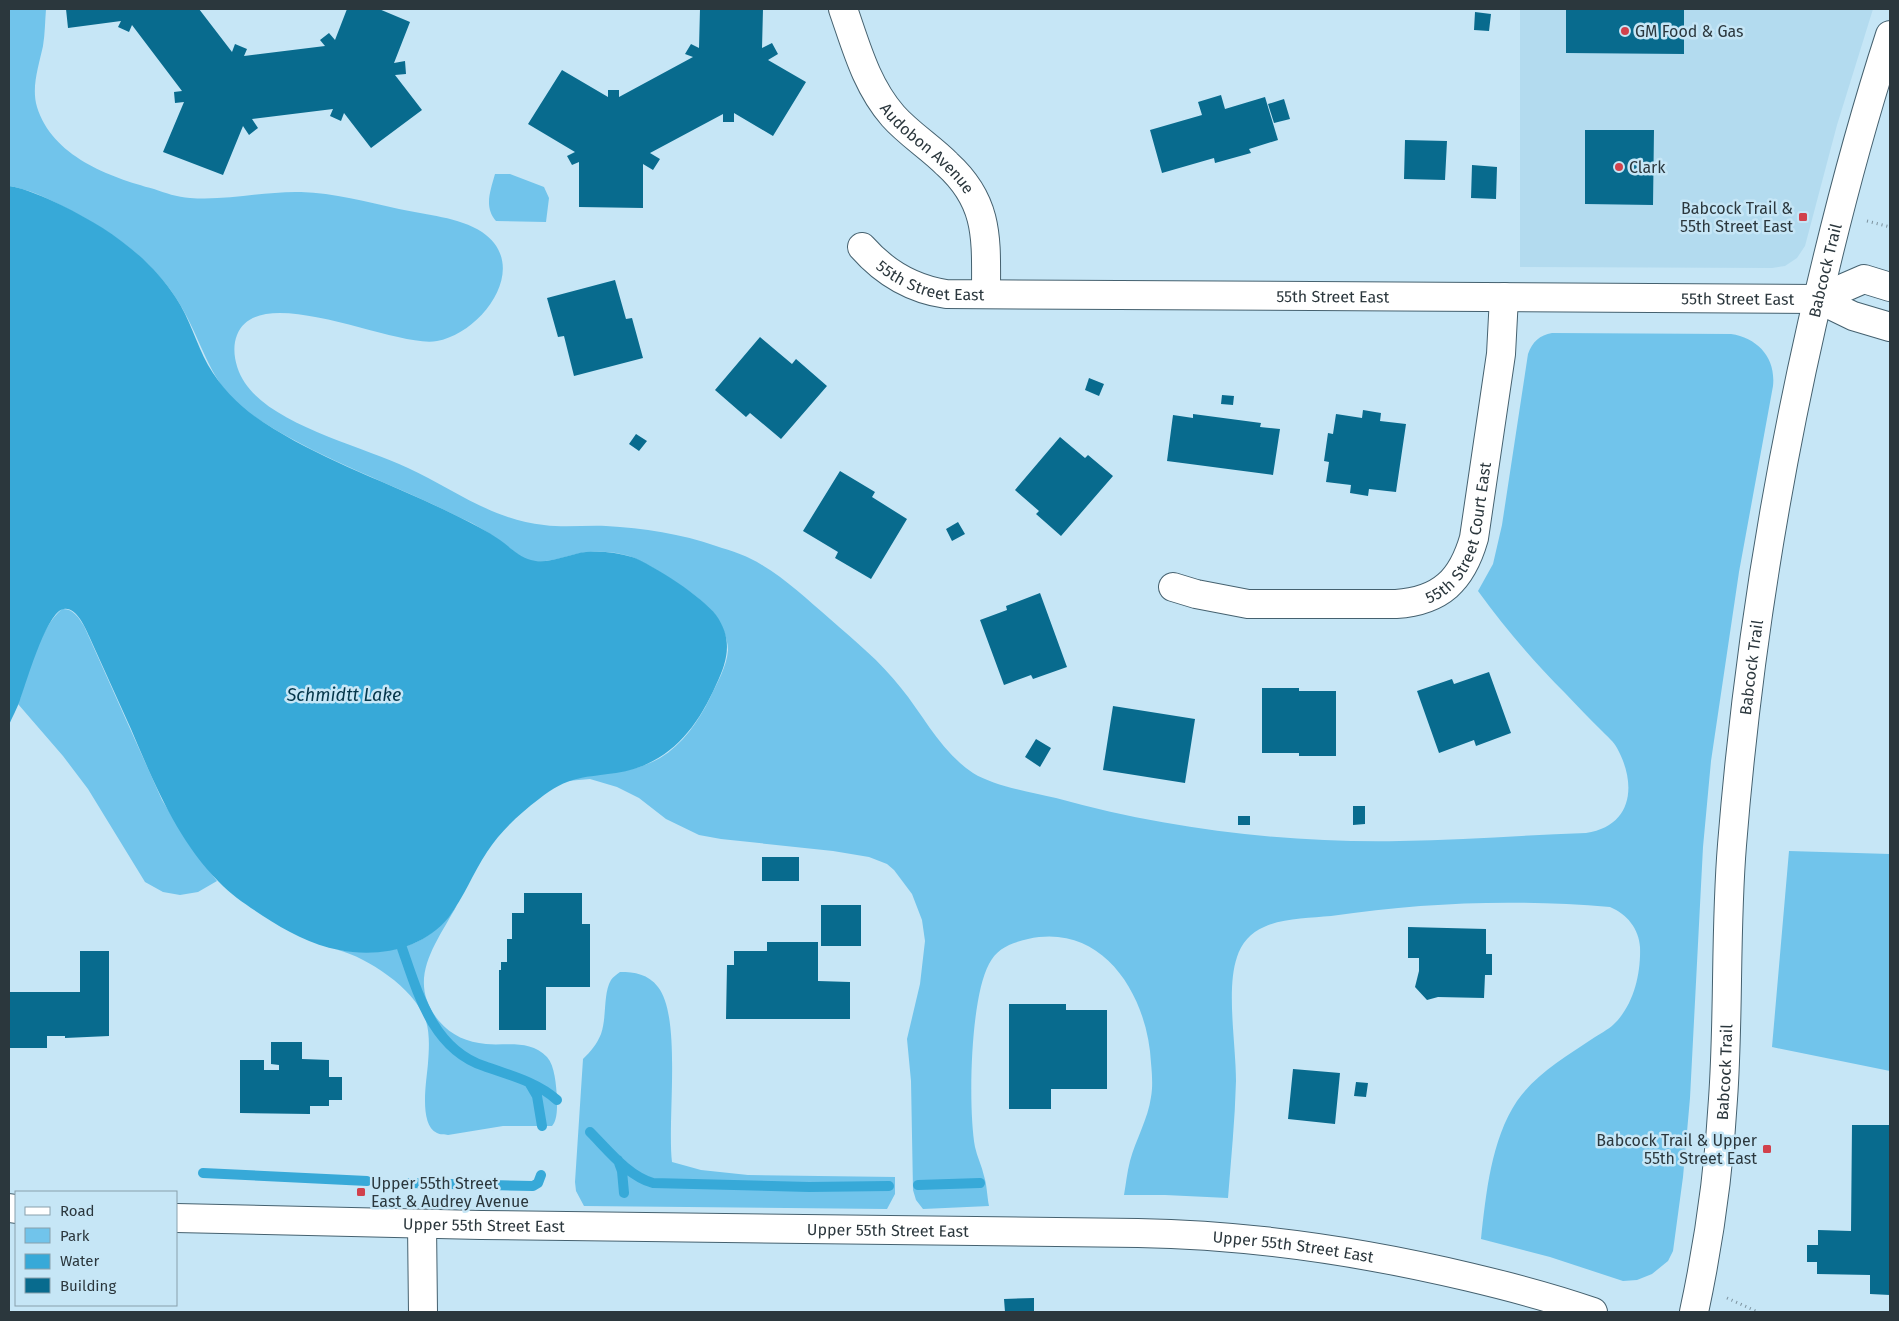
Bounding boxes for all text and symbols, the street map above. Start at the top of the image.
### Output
place label: GM Food & Gas [1635,22,1744,41]
marker: GM Food & Gas [1619,25,1631,37]
street label: Audobon Avenue [876,99,978,197]
place label: Clark [1629,158,1666,177]
marker: Clark [1613,161,1625,173]
place label: Babcock Trail & 55th Street East [1680,199,1793,236]
marker: Babcock Trail & 55th Street East [1797,211,1809,223]
street label: Babcock Trail [1805,221,1846,319]
street label: 55th Street East [873,256,985,304]
street label: 55th Street East [1276,287,1390,307]
street label: 55th Street East [1681,289,1795,309]
street label: 55th Street Court East [1423,461,1495,607]
street label: Babcock Trail [1736,618,1767,716]
water label: Schmidtt Lake [286,684,401,706]
street label: Babcock Trail [1713,1024,1736,1121]
place label: Babcock Trail & Upper 55th Street East [1596,1131,1758,1168]
marker: Babcock Trail & Upper 55th Street East [1761,1143,1773,1155]
place label: Upper 55th Street East & Audrey Avenue [371,1174,529,1211]
marker: Upper 55th Street East & Audrey Avenue [355,1186,367,1198]
legend [15,1191,178,1306]
text: Road [60,1202,95,1220]
street label: Upper 55th Street East [403,1214,565,1236]
street label: Upper 55th Street East [807,1220,969,1241]
text: Park [60,1227,90,1245]
street label: Upper 55th Street East [1212,1227,1375,1267]
text: Water [60,1252,99,1270]
text: Building [60,1277,116,1295]

